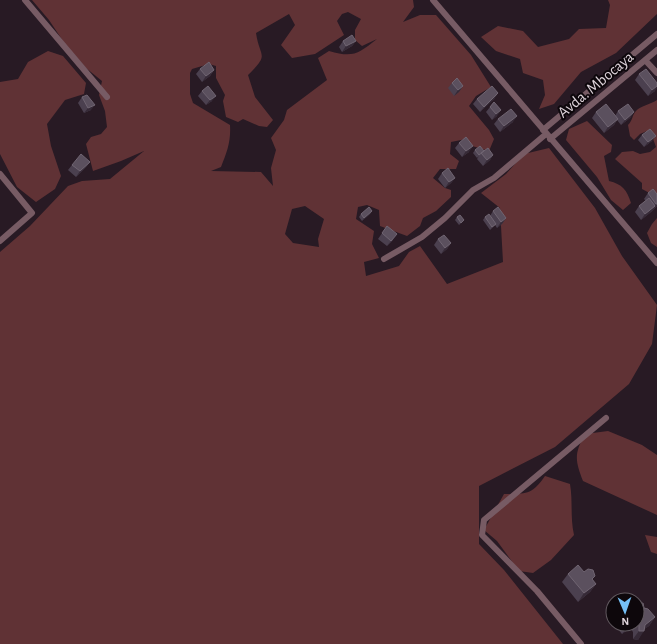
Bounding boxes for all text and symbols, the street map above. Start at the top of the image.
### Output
street label: Avda. Mbocaya [555,49,637,122]
north arrow [605,592,645,632]
text: N [621,616,629,627]

